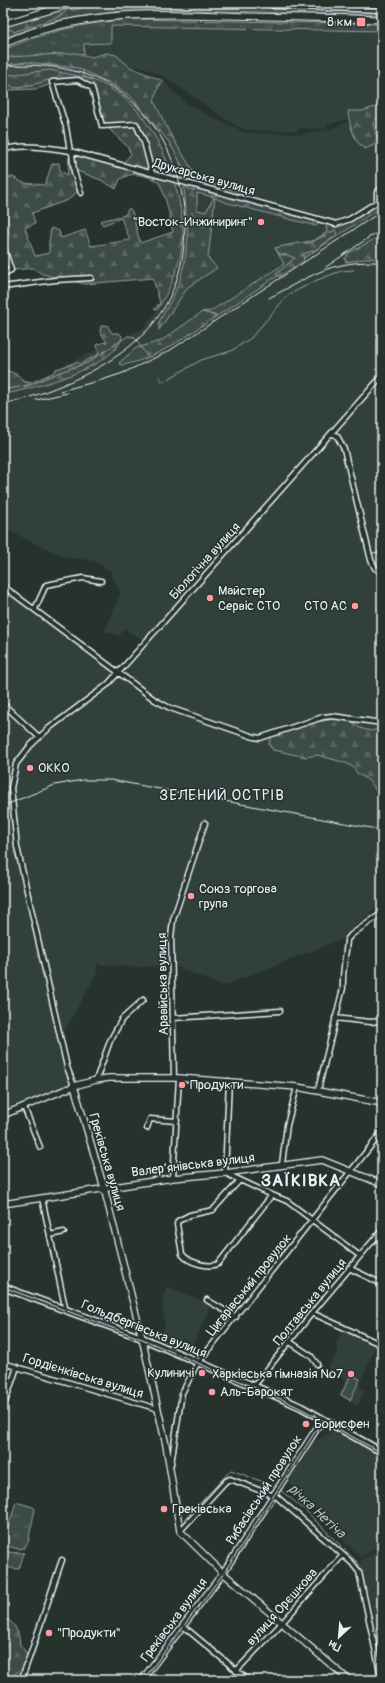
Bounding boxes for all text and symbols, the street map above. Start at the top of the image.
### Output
place label: 8 км [327,14,352,30]
marker: 8 км [355,16,367,28]
street label: Друкарська вулиця [150,155,257,199]
place label: "Восток-Инжиниринг" [133,214,253,230]
marker: "Восток-Инжиниринг" [256,217,266,227]
street label: Біологічна вулиця [166,519,244,603]
place label: Майстер Сервіс СТО [218,583,280,614]
marker: Майстер Сервіс СТО [205,593,215,603]
place label: СТО АС [304,598,347,614]
marker: СТО АС [350,601,360,611]
place label: ОККО [38,760,69,776]
marker: ОККО [25,763,35,773]
district label: ЗЕЛЕНИЙ ОСТРІВ [159,786,285,805]
place label: Союз торгова група [199,881,277,912]
marker: Союз торгова група [186,891,196,901]
street label: Аравійська вулиця [154,933,172,1035]
place label: Продукти [190,1077,243,1093]
marker: Продукти [177,1080,187,1090]
street label: Греківська вулиця [85,1111,129,1213]
street label: Валер’янівська вулиця [130,1149,256,1181]
district label: ЗАЇКІВКА [261,1170,341,1191]
street label: Цигарівський провулок [203,1231,295,1339]
street label: Полтавська вулиця [270,1255,350,1349]
street label: Гольдбергівська вулиця [79,1296,209,1362]
street label: Гордієнківська вулиця [21,1350,145,1402]
place label: Кулиничі [147,1365,194,1381]
place label: Харківська гімназія №7 [212,1366,343,1382]
marker: Кулиничі [197,1368,207,1378]
marker: Харківська гімназія №7 [346,1369,356,1379]
place label: Аль-Барокят [220,1384,294,1400]
marker: Аль-Барокят [207,1387,217,1397]
place label: Борисфен [314,1416,369,1432]
marker: Борисфен [301,1419,311,1429]
street label: Рибасівський провулок [223,1432,306,1548]
water label: річка Нетіча [285,1480,350,1543]
place label: Греківська [172,1501,232,1517]
marker: Греківська [159,1504,169,1514]
street label: вулиця Орєшкова [243,1565,321,1649]
street label: Греківська вулиця [137,1575,211,1665]
north arrow [319,1617,359,1657]
place label: "Продукти" [57,1625,121,1641]
marker: "Продукти" [44,1628,54,1638]
text: Пн [326,1637,343,1654]

